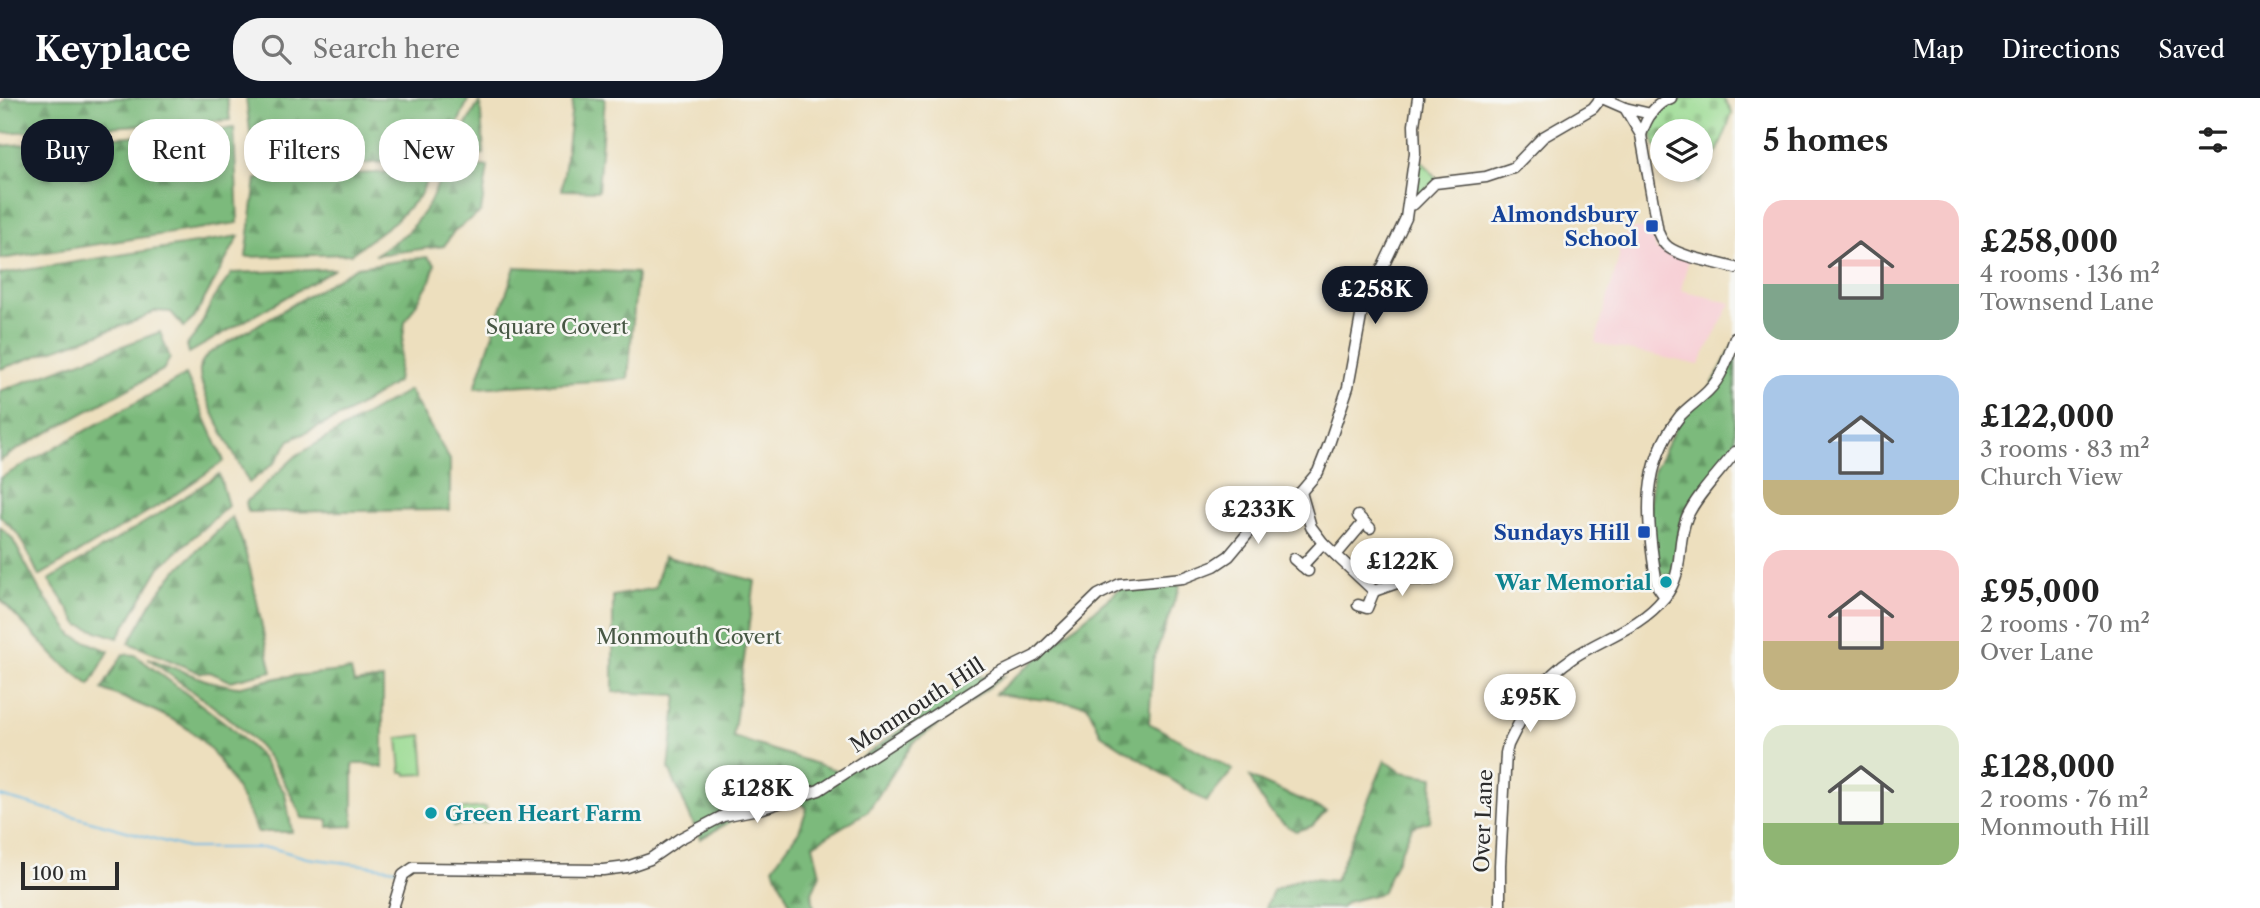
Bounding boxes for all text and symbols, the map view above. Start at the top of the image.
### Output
search box [233,18,723,81]
text: Keyplace [35,29,191,70]
icon: search [257,30,295,68]
text: Search here [313,33,460,65]
text: Map [1912,35,1964,64]
text: Directions [2002,35,2120,64]
text: Saved [2158,35,2225,64]
chip: Buy [21,119,114,182]
chip: Rent [128,119,230,182]
chip: Filters [244,119,365,182]
chip: New [379,119,479,182]
map controls [1650,119,1713,182]
button: layers [1650,119,1713,182]
icon: filters [2194,121,2232,159]
text: 5 homes [1763,122,1888,159]
place label: Almondsbury School [1490,202,1639,251]
marker: Almondsbury School [1644,218,1660,234]
text: £258,000 [1980,223,2118,260]
icon: home [1819,228,1903,312]
text: 4 rooms · 136 m² [1980,260,2160,288]
pin: £258K [1326,266,1424,326]
text: £258K [1338,275,1412,303]
text: Townsend Lane [1980,288,2154,316]
park label: Square Covert [486,314,629,339]
text: £122,000 [1980,398,2114,435]
icon: home [1819,403,1903,487]
text: 3 rooms · 83 m² [1980,435,2150,463]
text: Church View [1980,463,2123,491]
pin: £233K [1209,486,1307,546]
text: £233K [1221,495,1295,523]
place label: Sundays Hill [1493,520,1630,545]
marker: Sundays Hill [1636,524,1652,540]
pin: £122K [1353,538,1451,598]
text: £122K [1366,547,1438,575]
place label: War Memorial [1494,570,1652,595]
text: £95,000 [1980,573,2100,610]
marker: War Memorial [1658,574,1674,590]
icon: home [1819,578,1903,662]
text: 2 rooms · 70 m² [1980,610,2150,638]
park label: Monmouth Covert [596,624,782,649]
text: Over Lane [1980,638,2094,666]
street label: Monmouth Hill [845,652,989,758]
pin: £95K [1489,674,1571,734]
text: £95K [1500,683,1560,711]
text: £128,000 [1980,748,2115,785]
icon: home [1819,753,1903,837]
pin: £128K [708,766,806,825]
street label: Over Lane [1469,769,1497,873]
text: £128K [721,774,793,802]
text: 2 rooms · 76 m² [1980,785,2148,813]
place label: Green Heart Farm [445,801,642,826]
marker: Green Heart Farm [423,805,439,821]
text: Monmouth Hill [1980,813,2150,841]
scale bar [21,859,119,891]
text: 100 m [32,862,87,885]

